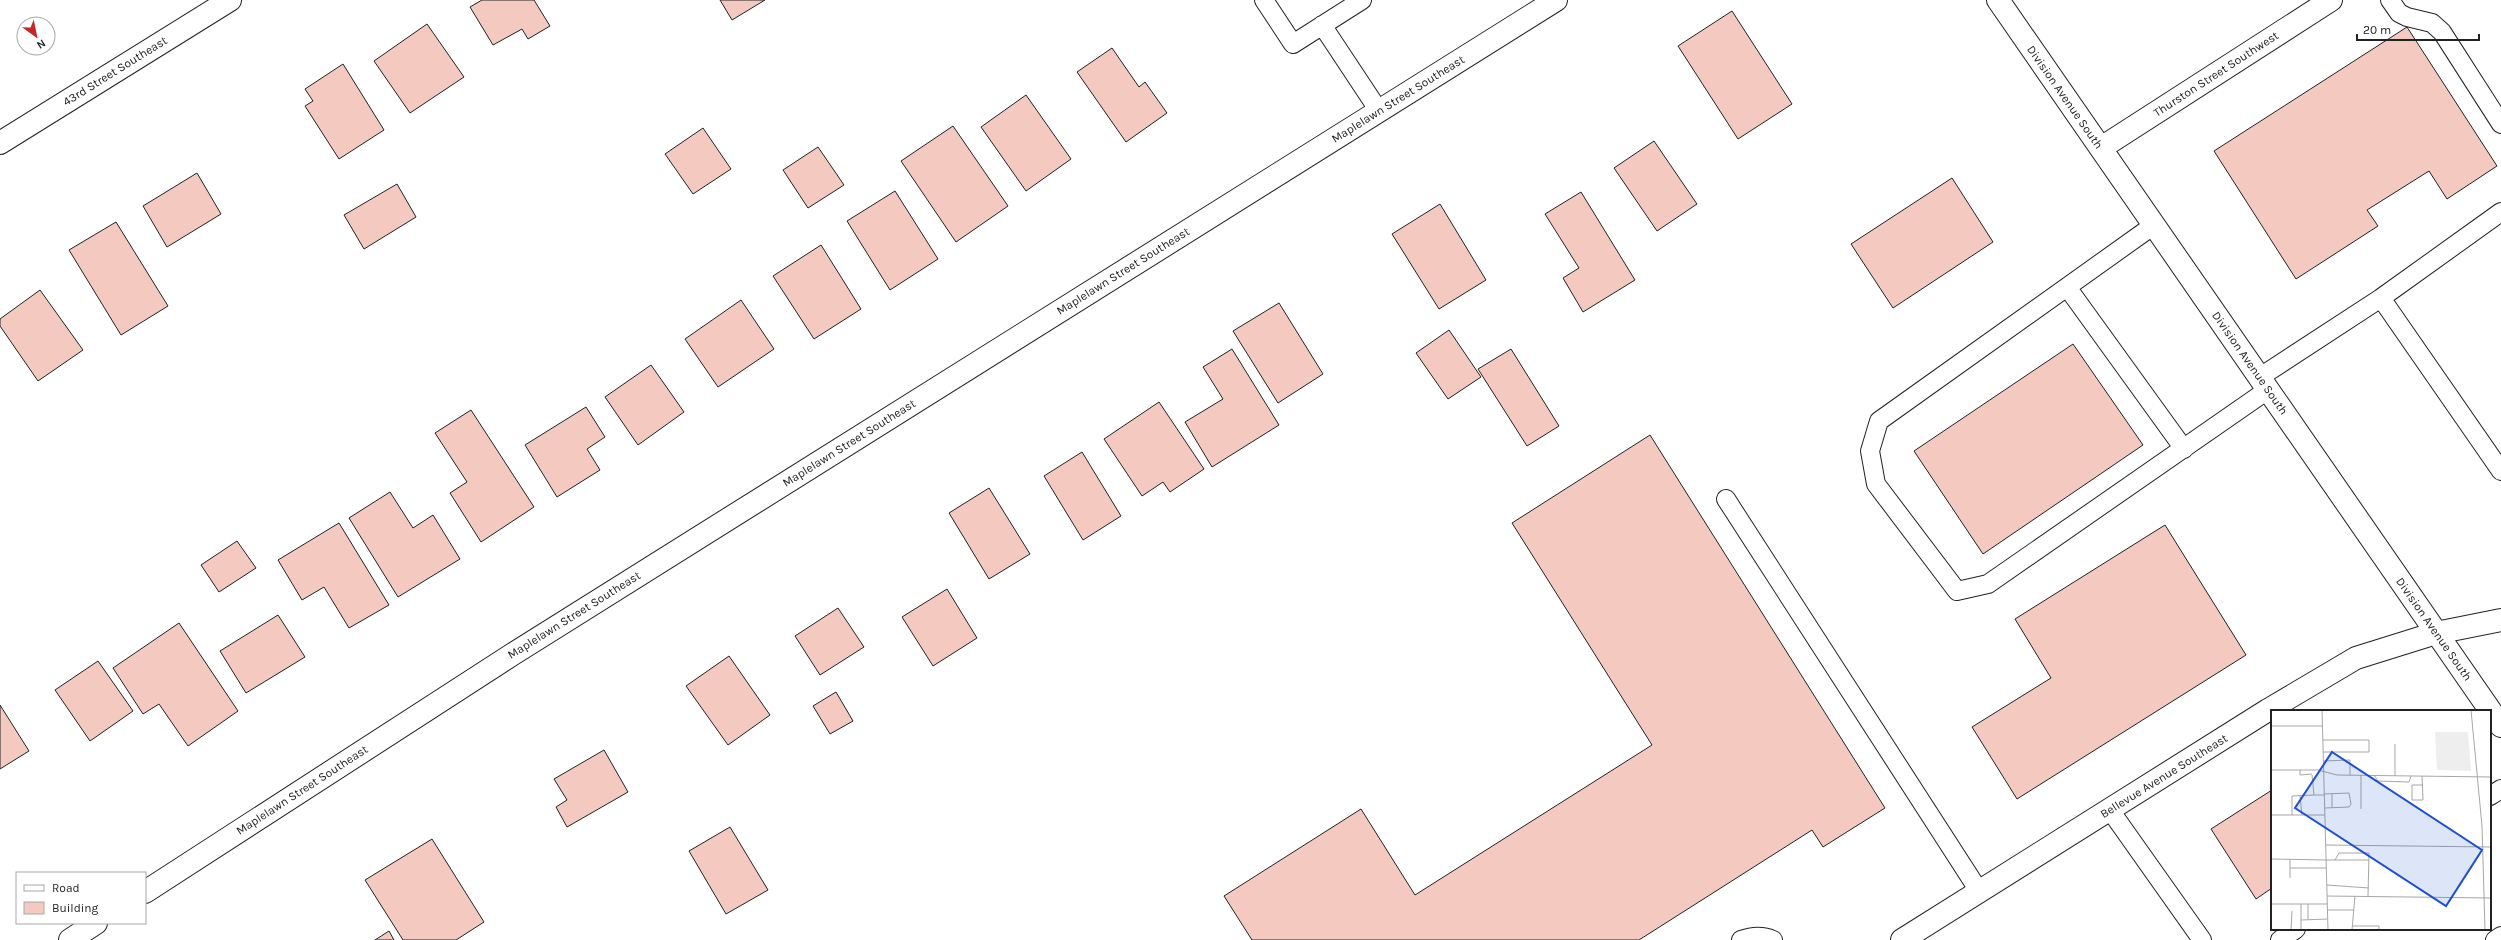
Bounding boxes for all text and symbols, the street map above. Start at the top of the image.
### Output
north arrow [16,16,56,56]
scale bar [2357,16,2479,42]
text: 20 m [2363,23,2391,37]
street label: Thurston Street Southwest [2151,28,2282,120]
street label: 43rd Street Southeast [60,33,170,109]
text: N [34,36,48,52]
street label: Division Avenue South [2024,43,2106,151]
street label: Maplelawn Street Southeast [1329,52,1468,146]
street label: Maplelawn Street Southeast [1054,224,1193,318]
street label: Division Avenue South [2209,309,2291,417]
street label: Maplelawn Street Southeast [780,396,919,490]
street label: Maplelawn Street Southeast [505,568,644,662]
street label: Division Avenue South [2393,575,2475,683]
inset map [2271,710,2491,930]
street label: Bellevue Avenue Southeast [2098,731,2231,821]
street label: Maplelawn Street Southeast [233,742,371,838]
legend [16,872,146,924]
text: Road [52,881,80,895]
text: Building [52,901,99,915]

